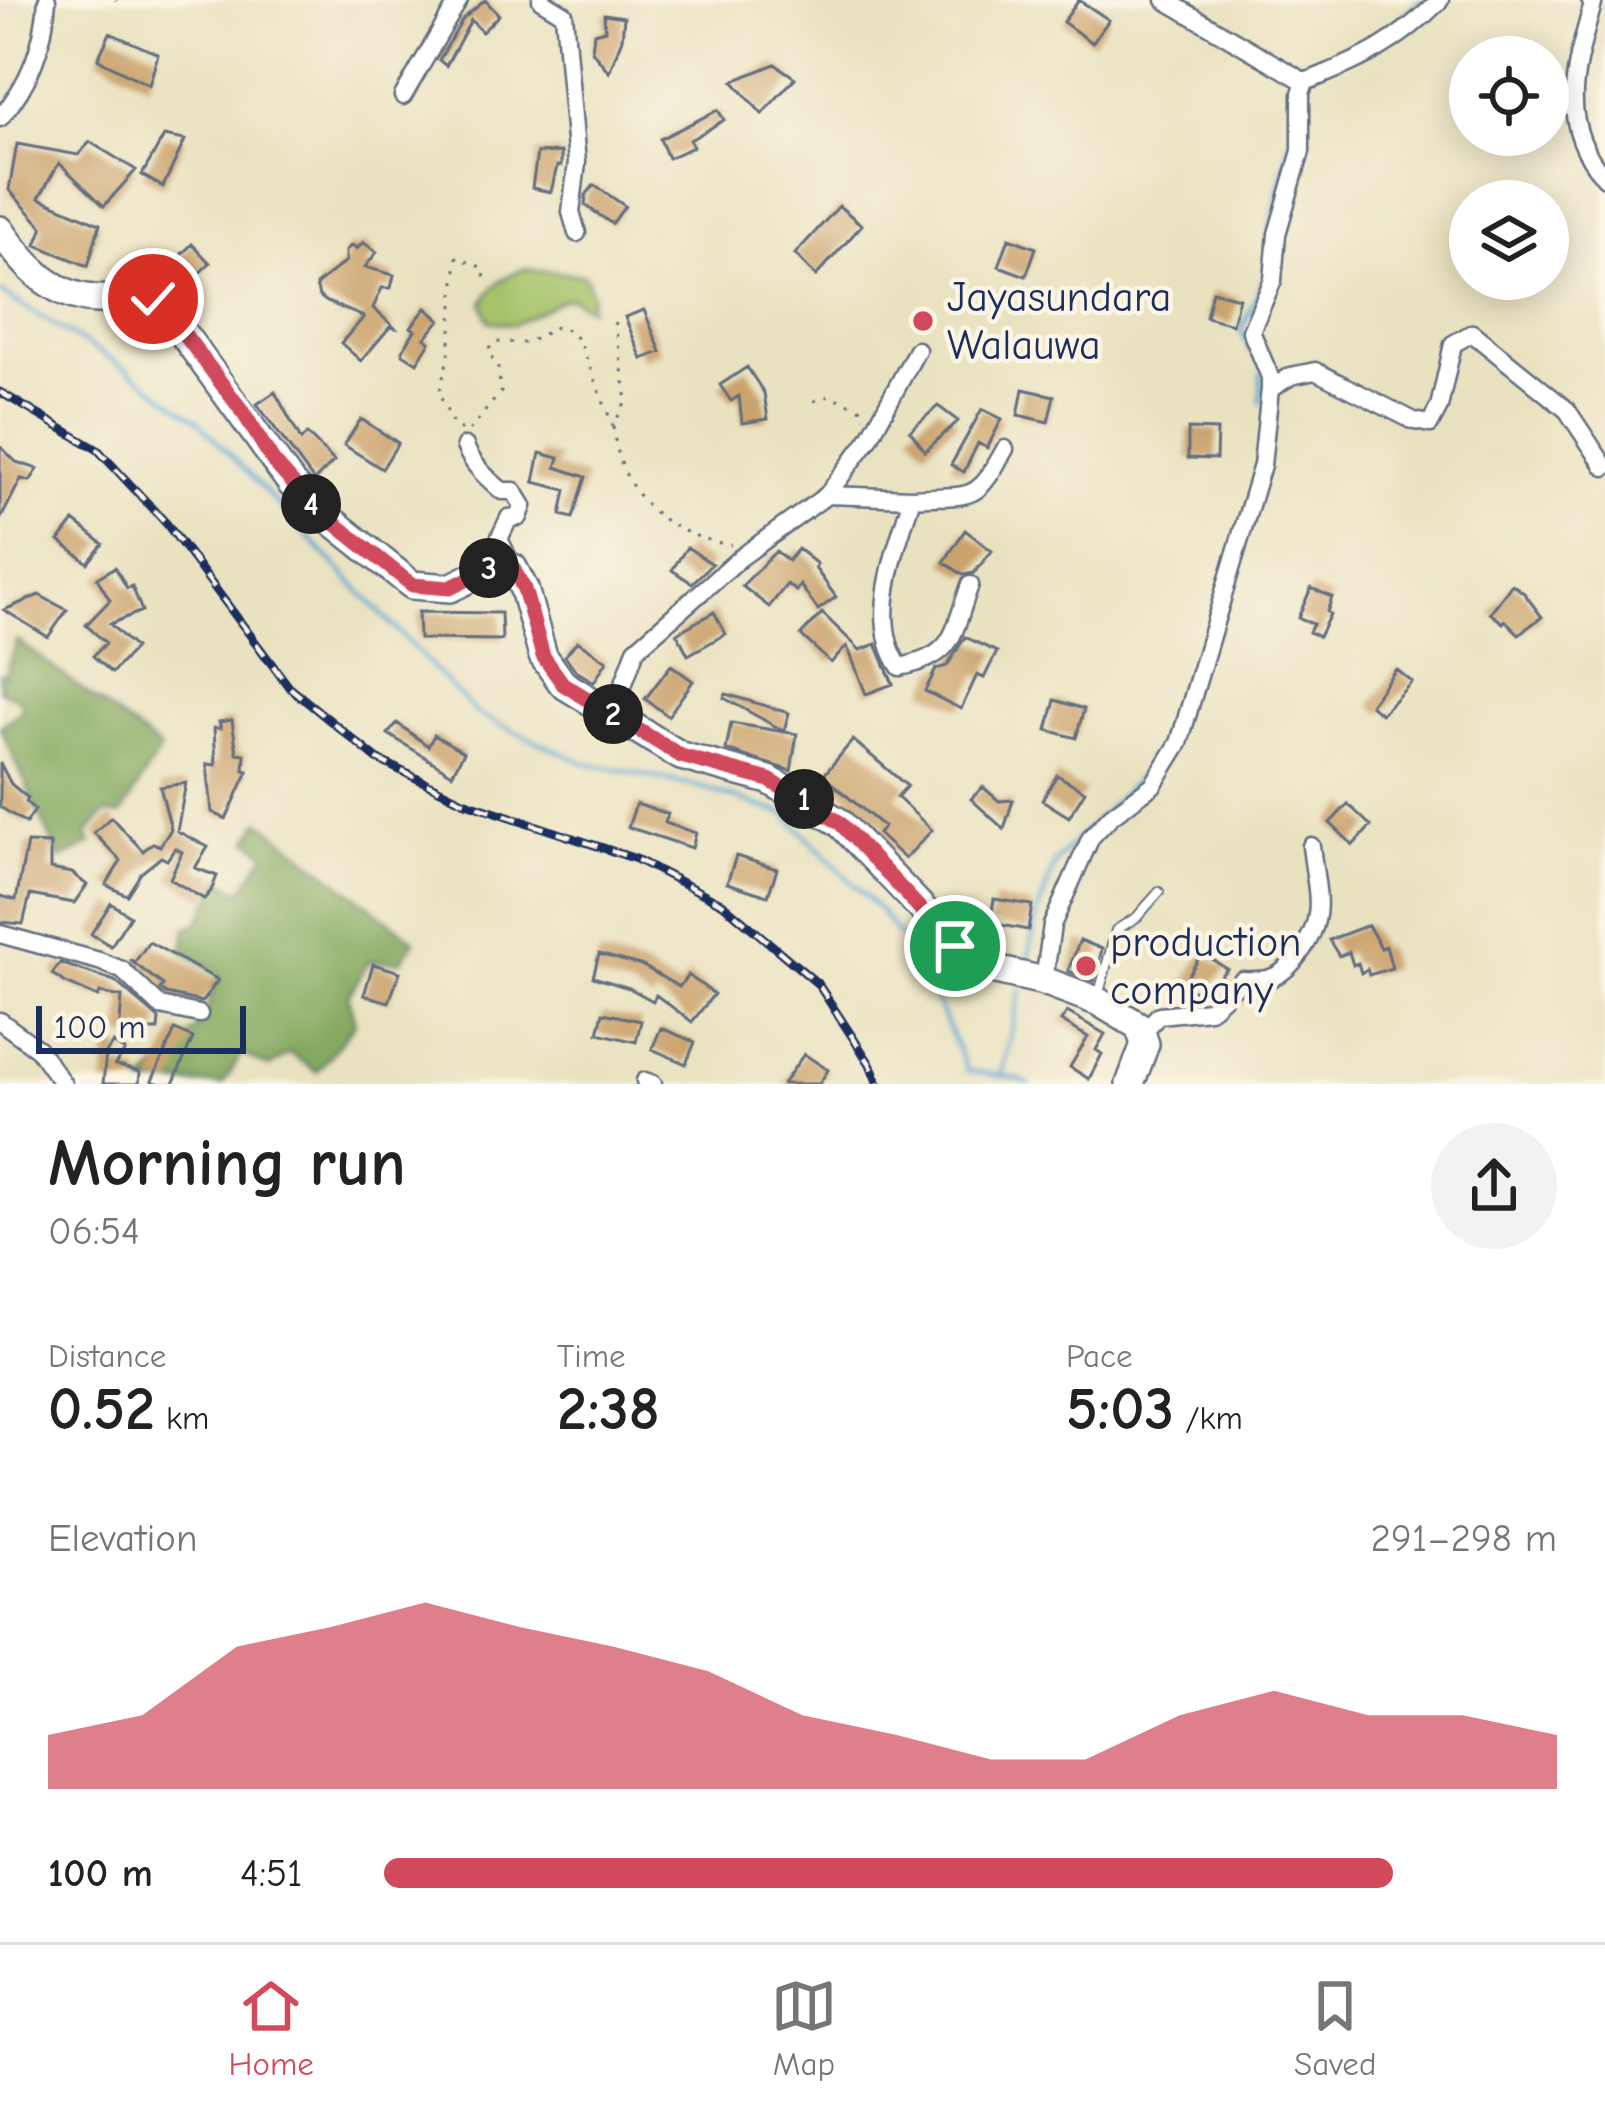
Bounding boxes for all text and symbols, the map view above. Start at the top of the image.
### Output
map controls [1449,36,1569,300]
button: locate [1449,36,1569,156]
button: layers [1449,180,1569,300]
pin [102,248,204,350]
icon: check [120,266,186,332]
place label: Jayasundara Walauwa [947,273,1171,370]
marker: Jayasundara Walauwa [910,308,936,334]
pin: 4 [281,474,341,534]
text: 4 [303,485,319,523]
pin: 3 [459,538,519,598]
text: 3 [481,549,497,587]
pin: 2 [583,684,643,744]
text: 2 [605,695,621,733]
pin: 1 [774,769,834,829]
text: 1 [798,780,810,818]
pin [904,895,1006,997]
icon: arrive [922,913,988,979]
place label: production company [1110,918,1301,1015]
marker: production company [1073,953,1099,979]
scale bar [36,1000,246,1053]
text: 100 m [54,1008,146,1046]
button: share [1431,1123,1557,1249]
text: Morning run [48,1126,406,1202]
text: 06:54 [48,1209,140,1254]
text: Distance [48,1337,166,1375]
text: Time [557,1337,626,1375]
text: Pace [1066,1337,1133,1375]
text: 0.52 [48,1375,155,1444]
text: 2:38 [557,1375,660,1444]
text: 5:03 [1066,1375,1174,1444]
text: km [155,1399,209,1437]
text: /km [1174,1399,1243,1437]
text: Elevation [48,1516,197,1561]
text: 291–298 m [1371,1516,1557,1561]
text: 100 m [48,1851,153,1896]
text: 4:51 [240,1851,303,1896]
tab: Home [229,1973,314,2083]
tab: Map [771,1973,837,2083]
tab: Saved [1294,1973,1376,2083]

